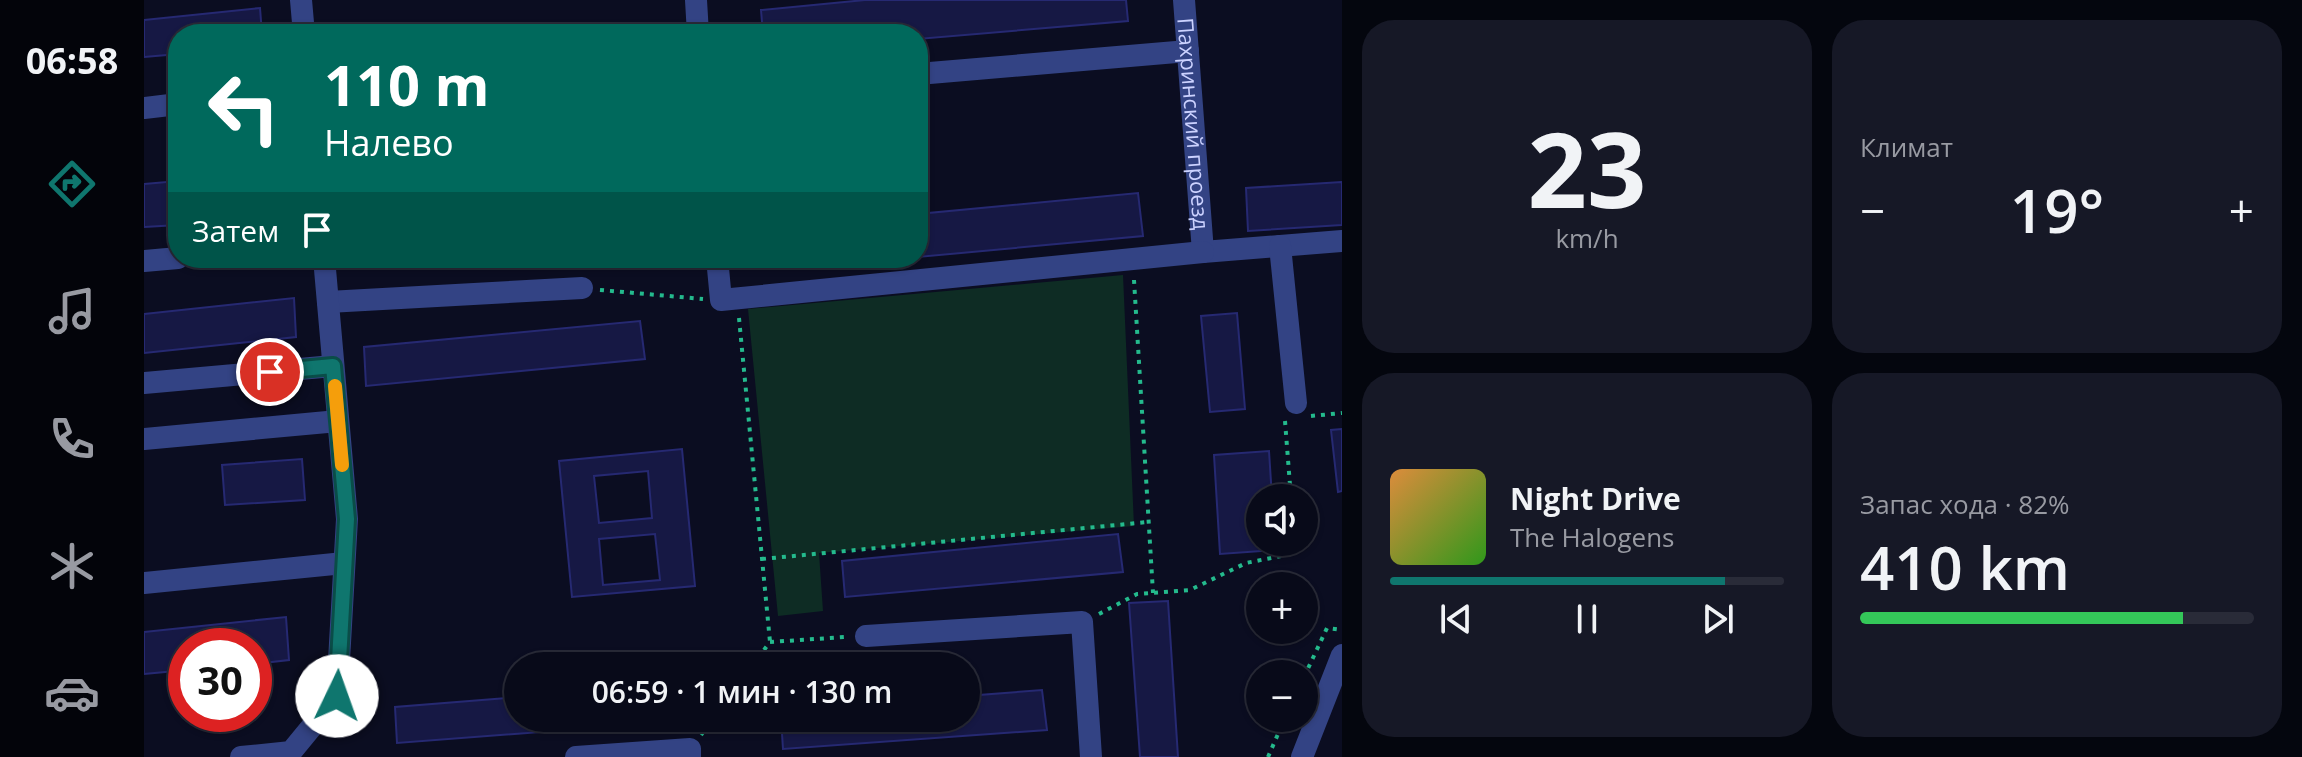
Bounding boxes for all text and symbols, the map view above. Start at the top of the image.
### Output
street label: Пахринский проезд [1171,16,1217,231]
text: 06:58 [26,36,118,85]
text: 110 m [324,46,490,122]
icon: left [192,56,296,160]
text: 23 [1528,97,1646,238]
text: Налево [324,118,454,167]
text: Климат [1860,129,1953,165]
icon: directions [44,156,100,212]
text: 19° [2010,169,2104,251]
text: − [1860,180,1885,240]
text: + [2229,180,2254,240]
icon: arrive [295,208,339,252]
text: Затем [192,210,279,251]
text: km/h [1555,220,1619,256]
icon: music [44,283,100,339]
pin [236,338,304,406]
icon: arrive [248,350,292,394]
icon: phone [44,411,100,467]
text: Night Drive [1510,478,1681,519]
map controls [1246,484,1318,732]
button: sound [1246,484,1318,556]
text: Запас хода · 82% [1860,486,2070,522]
text: The Halogens [1510,519,1675,555]
text: 410 km [1860,526,2070,608]
icon: climate [44,538,100,594]
button: + [1246,572,1318,644]
icon: previous [1434,597,1478,641]
icon: pause [1565,597,1609,641]
icon: next [1696,597,1740,641]
speed limit sign: 30 [168,628,272,732]
position arrow [295,654,379,738]
button: − [1246,660,1318,732]
icon: car [44,665,100,721]
text: 06:59 · 1 мин · 130 m [592,671,892,712]

